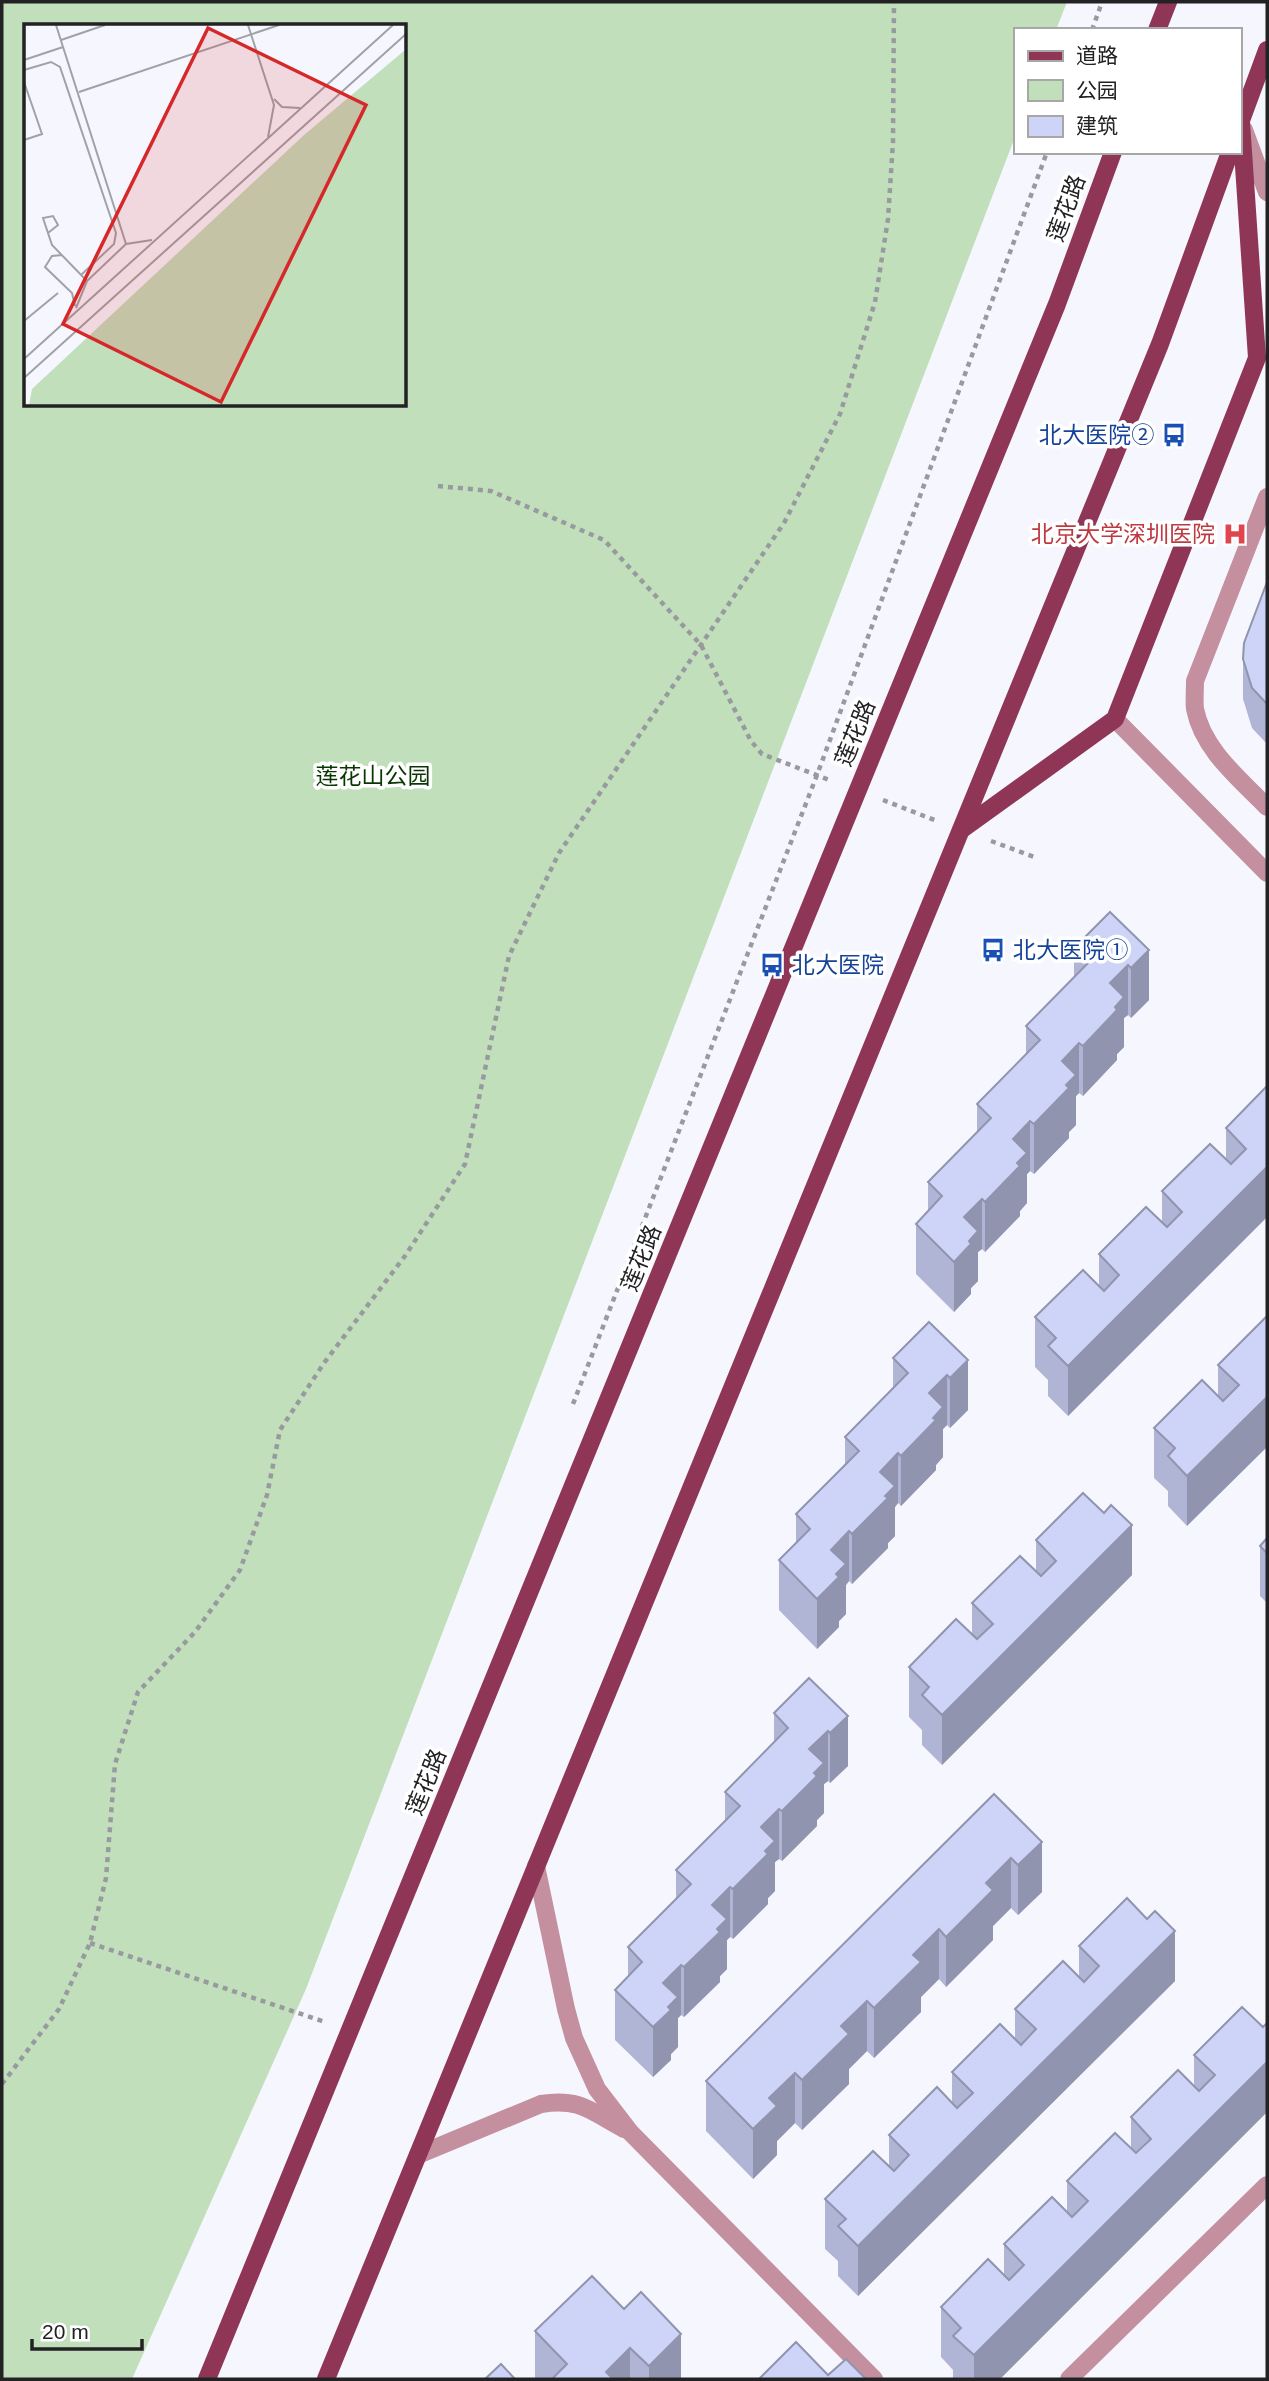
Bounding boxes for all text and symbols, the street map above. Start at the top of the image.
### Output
inset map [24,24,406,406]
legend [1014,28,1241,154]
text: 道路 [1076,44,1118,67]
text: 公园 [1076,79,1118,102]
text: 建筑 [1076,114,1118,137]
street label: 莲花路 [1042,171,1090,245]
bus stop icon: 北大医院② [1160,421,1188,449]
place label: 北大医院② [1039,422,1154,448]
hospital icon: 北京大学深圳医院 [1221,520,1249,548]
place label: 北京大学深圳医院 [1031,521,1215,547]
street label: 莲花路 [830,696,880,770]
park label: 莲花山公园 [316,763,431,789]
bus stop icon: 北大医院① [979,936,1007,964]
place label: 北大医院① [1013,937,1128,963]
bus stop icon: 北大医院 [758,951,786,979]
place label: 北大医院 [792,952,884,978]
street label: 莲花路 [616,1221,666,1295]
street label: 莲花路 [401,1745,451,1819]
scale bar [32,2308,142,2352]
text: 20 m [42,2320,89,2343]

